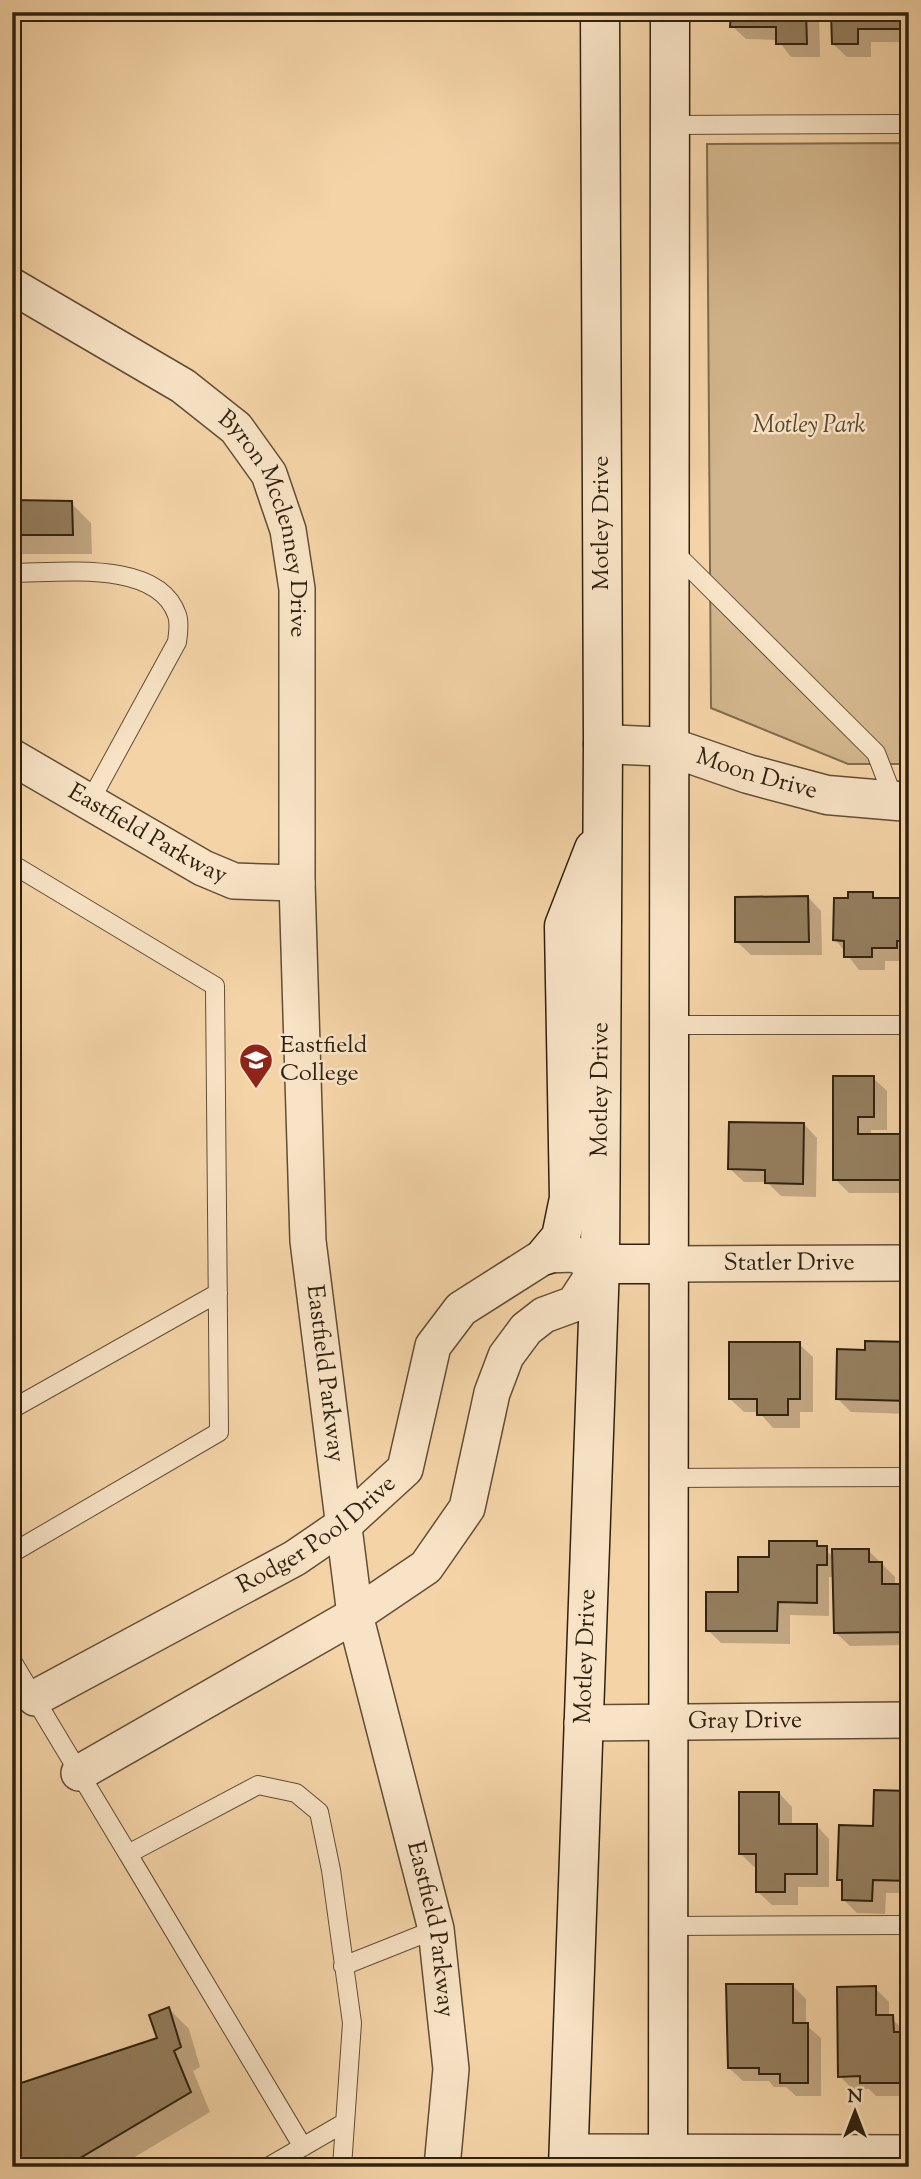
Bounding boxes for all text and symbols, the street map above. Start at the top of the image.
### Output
street label: Byron Mcclenney Drive [210,403,314,638]
park label: Motley Park [753,409,866,443]
street label: Motley Drive [585,456,619,591]
street label: Moon Drive [691,740,821,809]
street label: Eastfield Parkway [61,776,232,893]
street label: Motley Drive [584,1022,618,1157]
place label: Eastfield College [280,1029,368,1091]
school or university icon: Eastfield College [237,1041,275,1090]
street label: Statler Drive [723,1246,855,1281]
street label: Eastfield Parkway [297,1283,353,1464]
street label: Rodger Pool Drive [231,1468,404,1603]
street label: Motley Drive [567,1588,605,1724]
street label: Gray Drive [688,1704,802,1739]
street label: Eastfield Parkway [397,1838,462,2019]
north arrow [820,2078,890,2148]
text: N [847,2084,863,2111]

